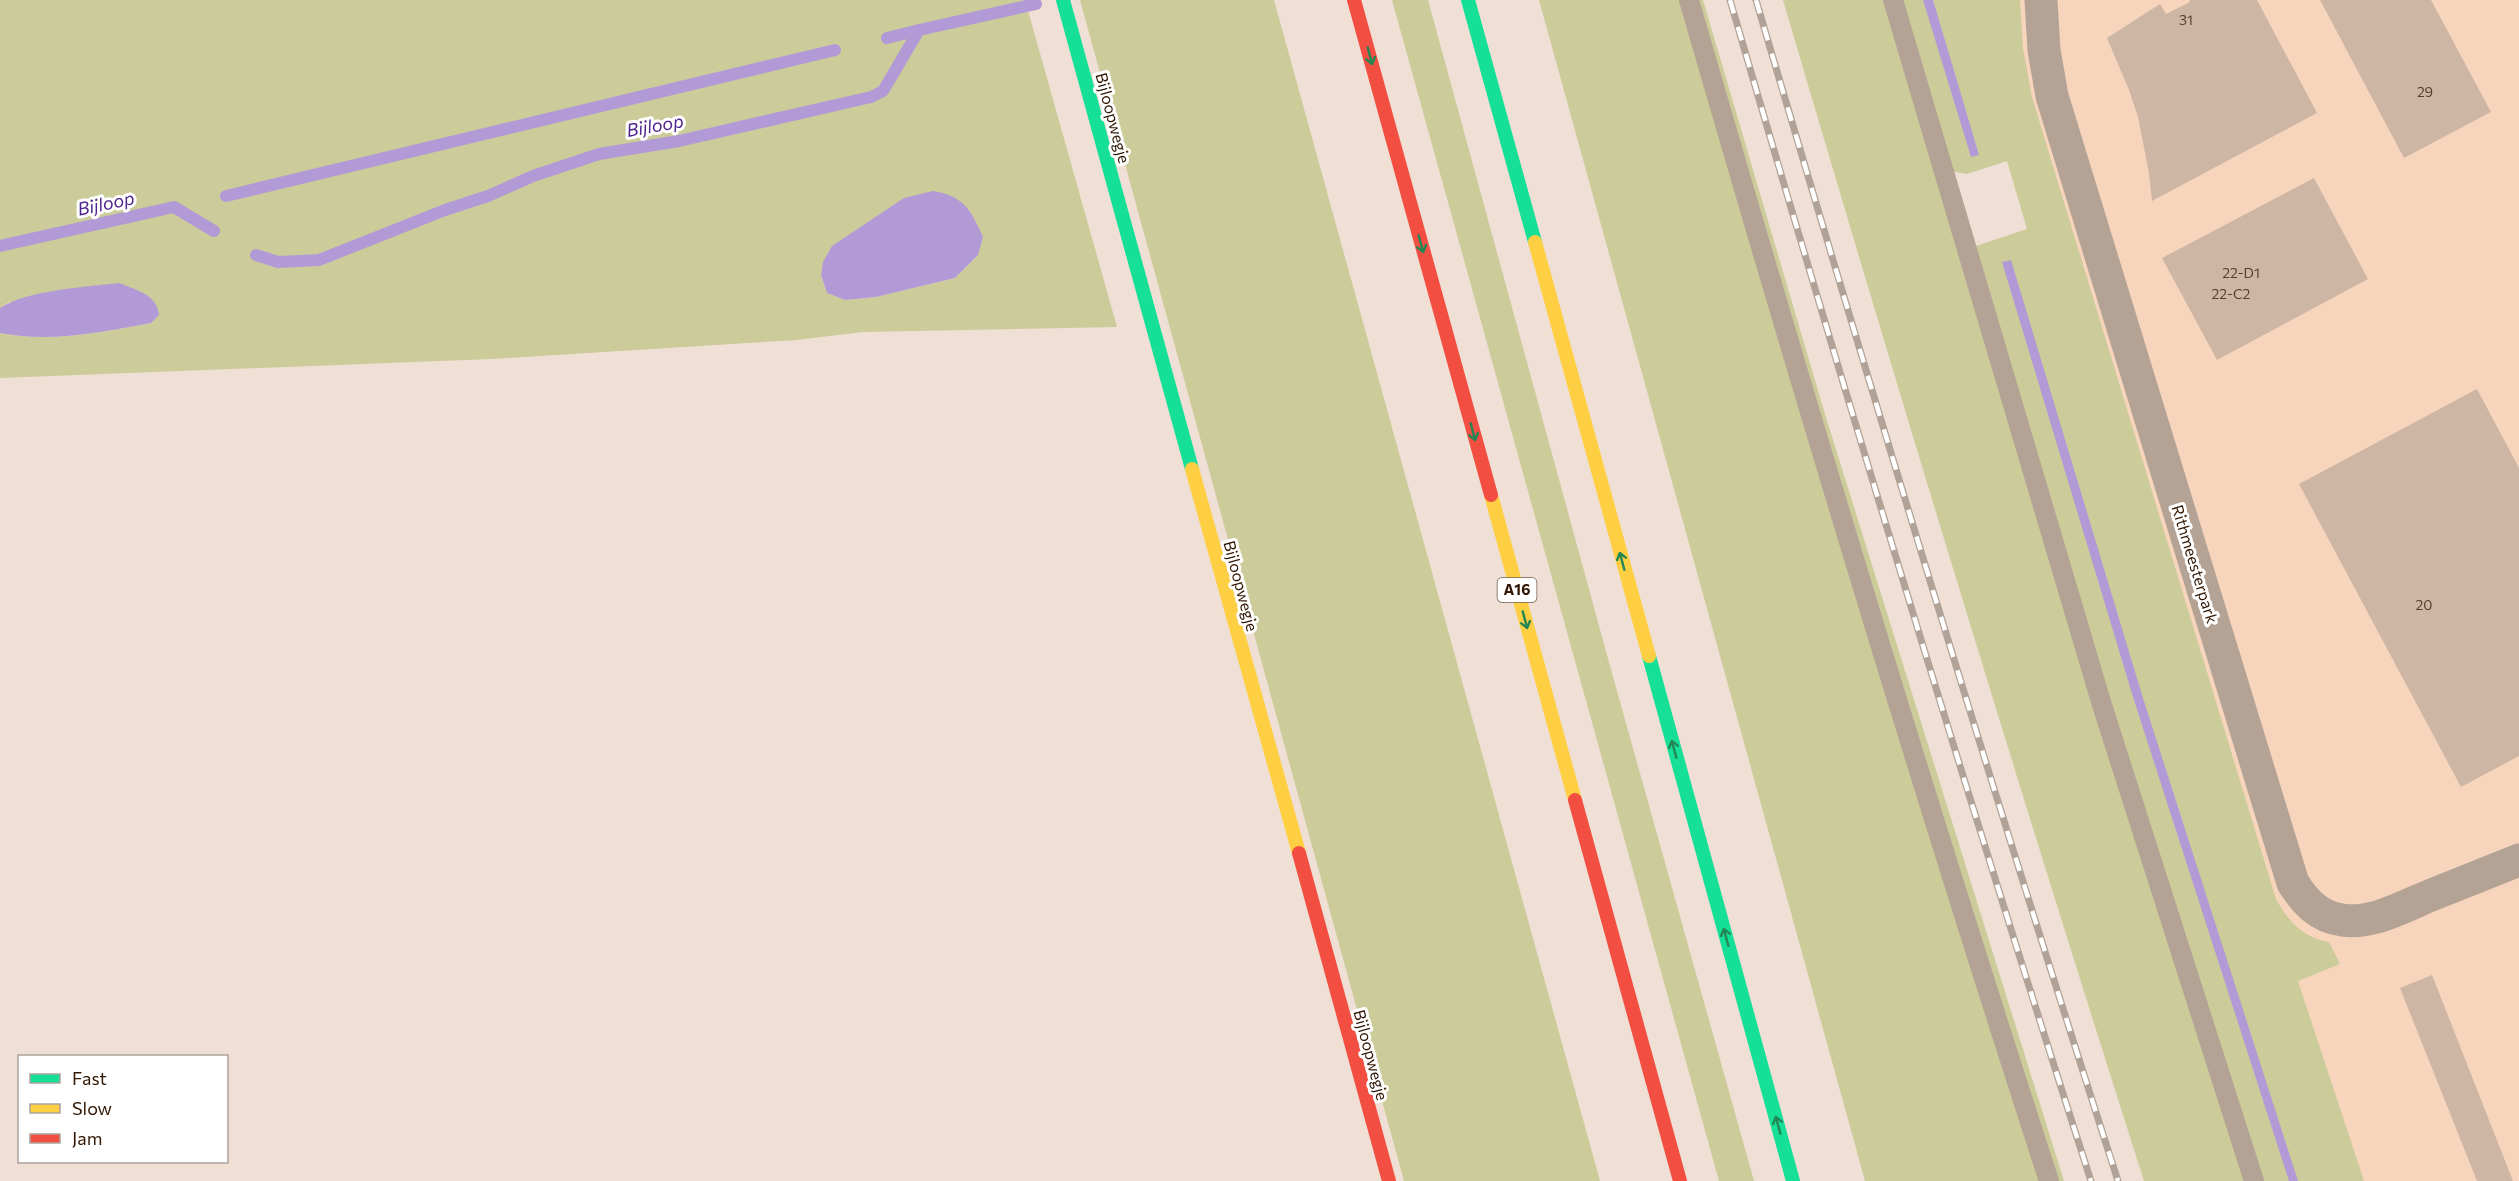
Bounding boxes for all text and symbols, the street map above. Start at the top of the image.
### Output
house number: 31 [2179,11,2193,28]
one-way arrow [1364,47,1376,66]
street label: Bijloopwegje [1092,70,1135,165]
house number: 29 [2417,83,2433,100]
water label: Bijloop [625,109,685,141]
water label: Bijloop [75,186,136,220]
one-way arrow [1416,235,1428,254]
house number: 22-D1 [2222,264,2260,281]
house number: 22-C2 [2212,285,2251,302]
one-way arrow [1468,422,1479,441]
street label: Rithmeesterpark [2168,502,2223,626]
street label: Bijloopwegje [1220,538,1263,633]
one-way arrow [1616,551,1627,570]
road number: A16 [1498,578,1537,602]
house number: 20 [2416,596,2432,613]
one-way arrow [1520,610,1531,629]
one-way arrow [1668,739,1679,758]
one-way arrow [1720,927,1731,946]
street label: Bijloopwegje [1350,1007,1393,1102]
legend [18,1055,228,1163]
text: Fast [72,1067,107,1089]
text: Slow [72,1097,112,1119]
one-way arrow [1771,1115,1783,1134]
text: Jam [72,1127,102,1149]

